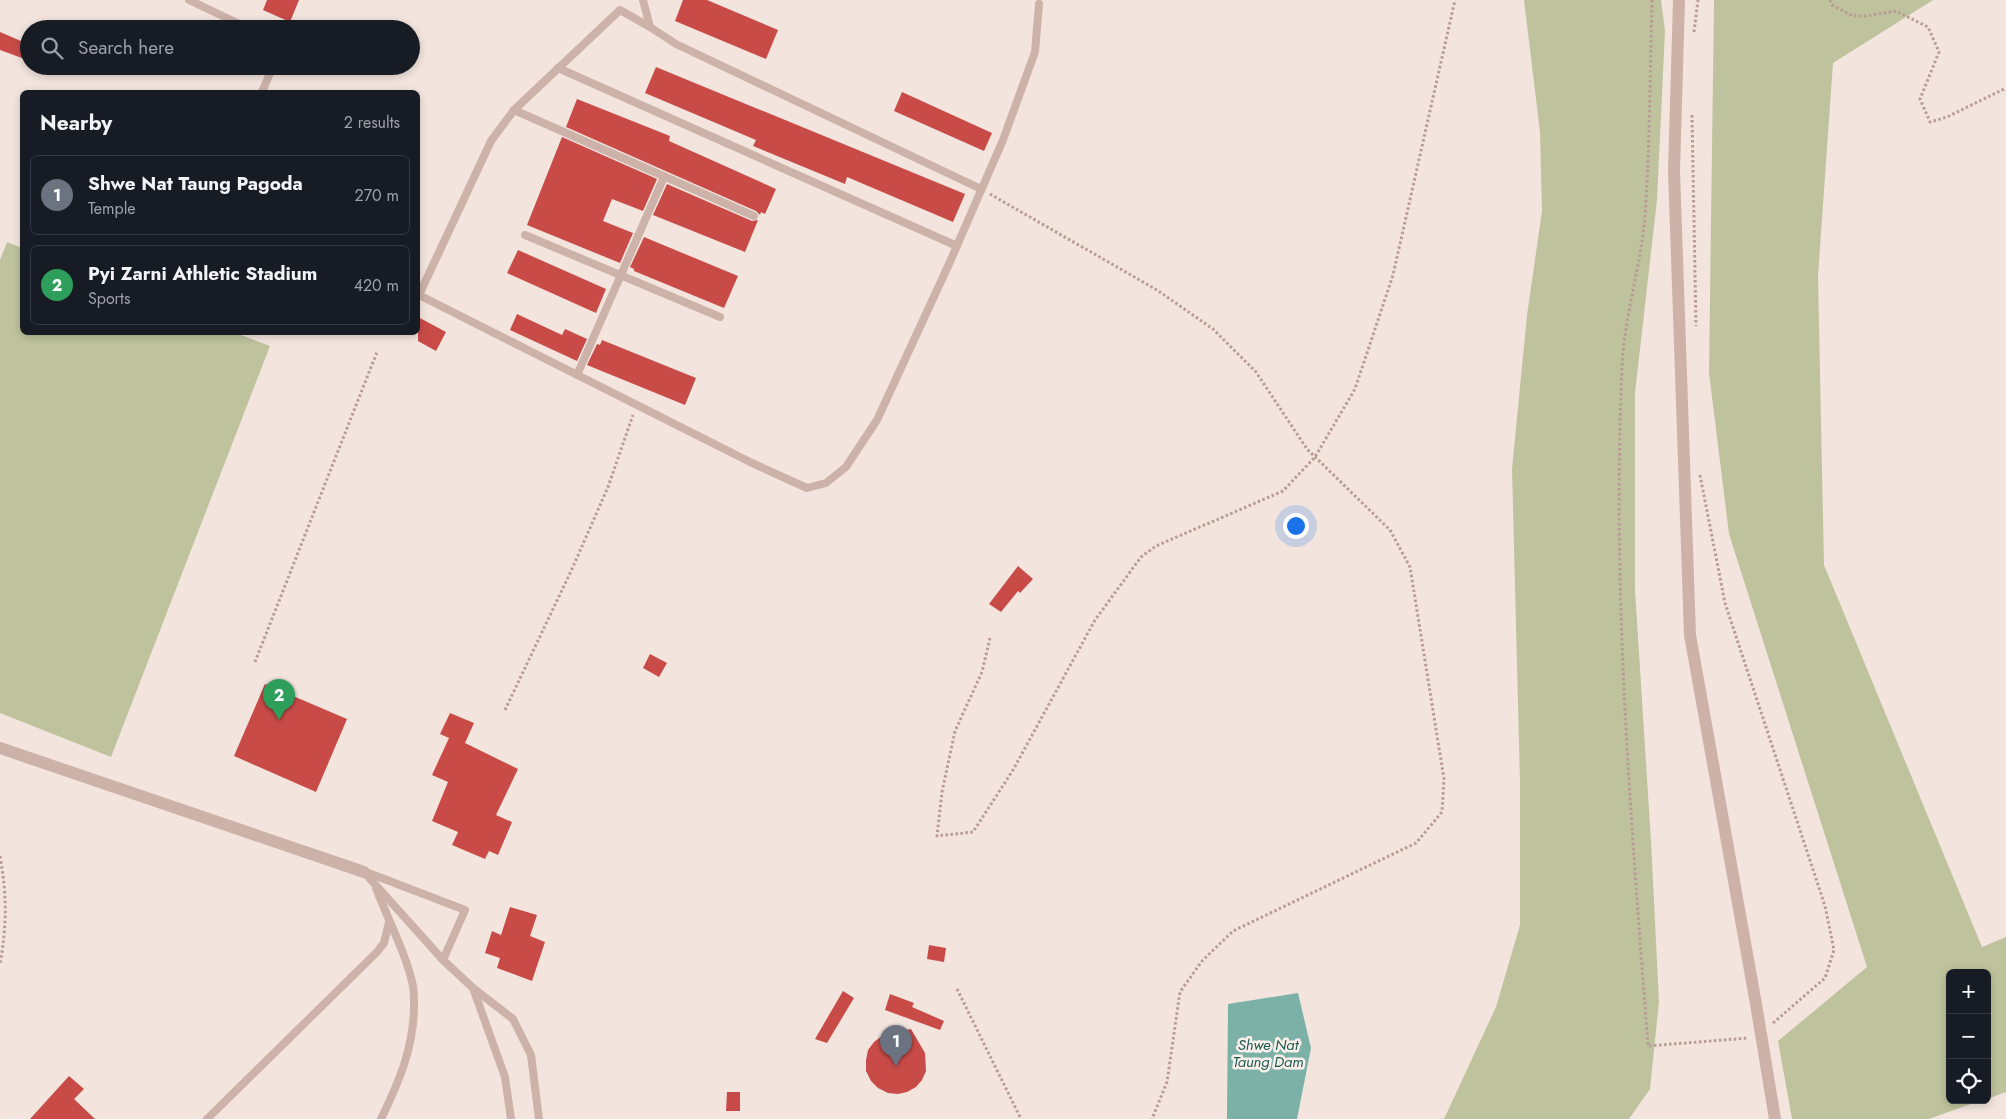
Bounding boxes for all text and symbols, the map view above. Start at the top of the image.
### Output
search box [20,20,420,75]
icon: search [38,34,66,62]
text: Search here [78,34,174,61]
text: Nearby [40,108,112,138]
text: 2 results [344,111,400,134]
text: Shwe Nat Taung Pagoda [88,170,303,197]
text: 1 [53,184,61,207]
text: 270 m [355,184,399,207]
text: Temple [88,197,136,220]
text: Pyi Zarni Athletic Stadium [88,260,317,287]
text: 2 [52,274,62,297]
text: 420 m [354,274,399,297]
text: Sports [88,287,130,310]
your location [1283,513,1309,539]
pin: 2 [263,679,295,720]
map controls [1946,969,1991,1104]
button: + [1946,969,1991,1014]
button: − [1946,1014,1991,1059]
pin: 1 [880,1025,912,1066]
water label: Shwe Nat Taung Dam [1232,1034,1304,1073]
button: locate [1946,1059,1991,1104]

